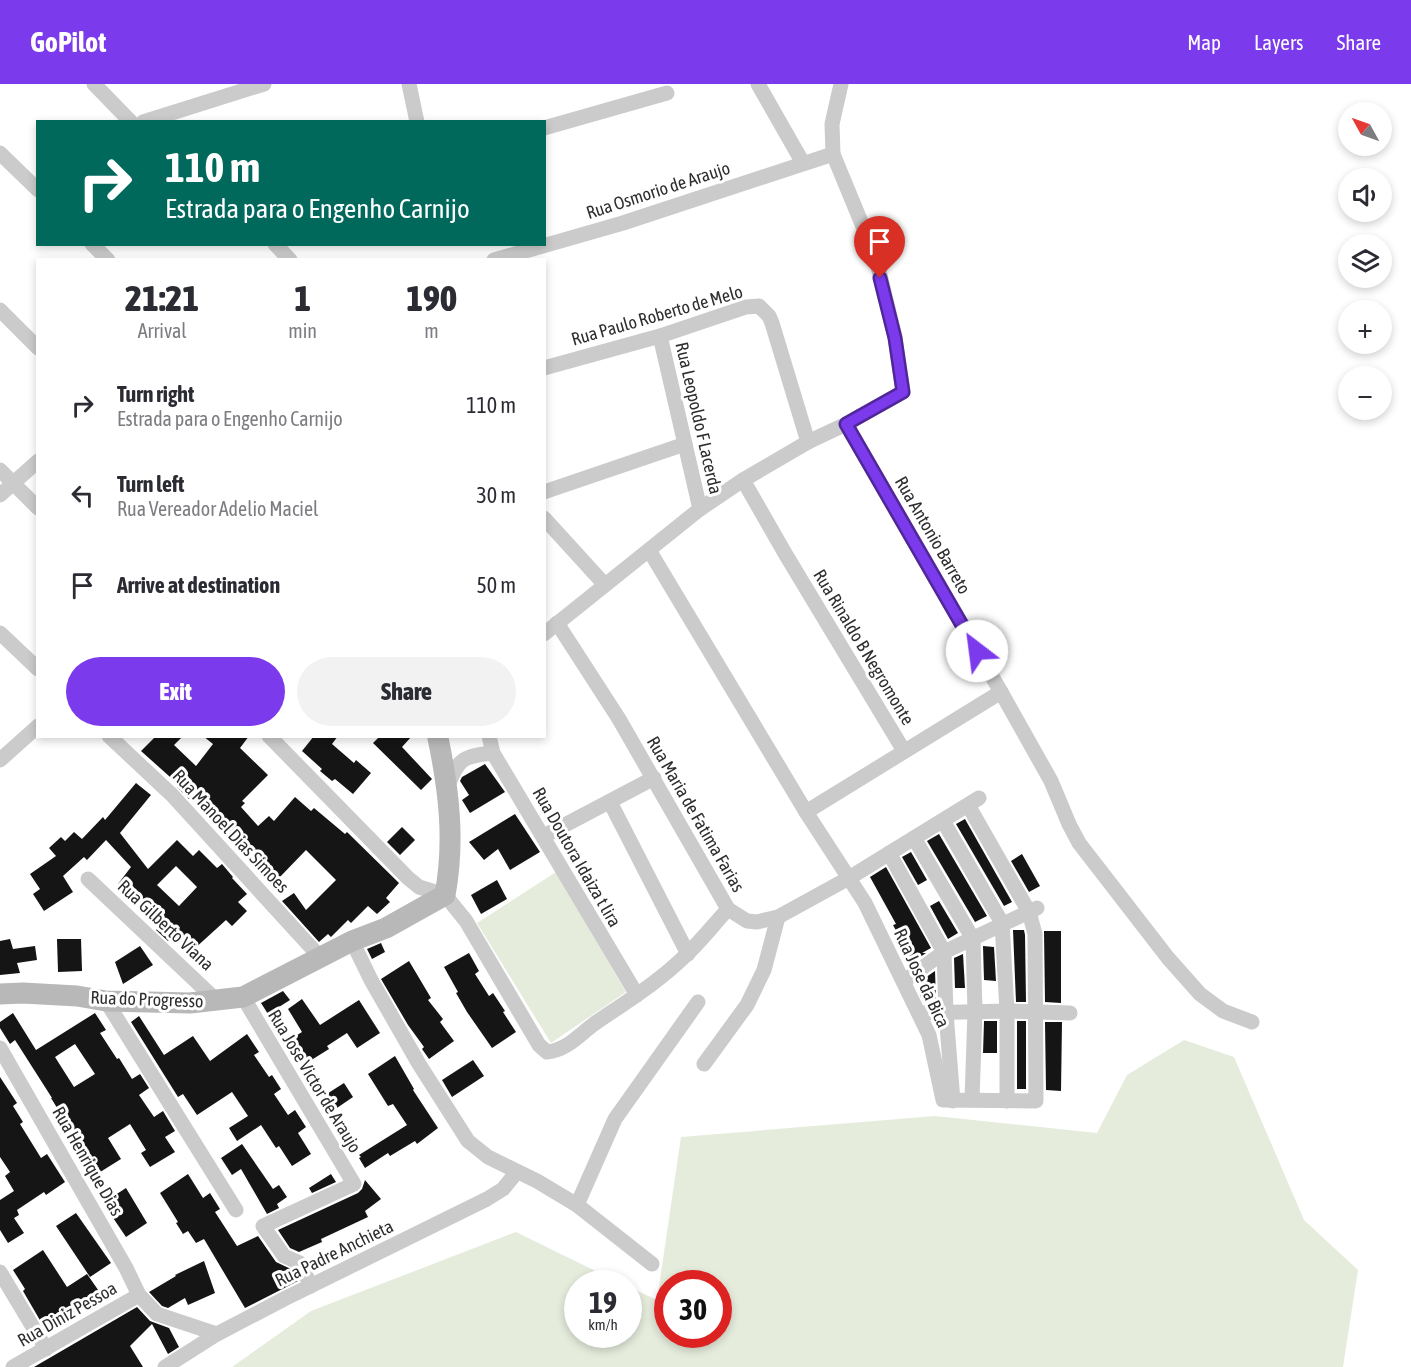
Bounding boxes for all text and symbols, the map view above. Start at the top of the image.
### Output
text: GoPilot [30,26,106,58]
text: Map [1187,30,1221,54]
text: Layers [1254,30,1304,54]
text: Share [1337,30,1381,54]
north arrow [1338,102,1392,156]
map controls [1338,102,1392,420]
text: 110 m [165,143,260,191]
icon: right [66,144,144,222]
street label: Rua Osmorio de Araujo [584,157,732,223]
button: sound [1338,168,1392,222]
text: Estrada para o Engenho Carnijo [165,193,470,224]
pin [854,216,905,278]
icon: arrive [863,225,896,258]
button: layers [1338,234,1392,288]
text: 21:21 [125,277,199,319]
text: 1 [294,277,311,319]
text: 190 [406,277,457,319]
street label: Rua Paulo Roberto de Melo [569,280,745,350]
button: + [1338,300,1392,354]
text: Arrival [138,319,187,342]
text: min [288,319,317,342]
text: m [424,319,439,342]
street label: Rua Leopoldo F Lacerda [671,340,727,496]
button: − [1338,366,1392,420]
text: Turn right [117,381,194,407]
icon: right [66,389,99,422]
text: 110 m [466,392,516,418]
text: Estrada para o Engenho Carnijo [117,407,343,430]
text: Turn left [117,471,184,497]
street label: Rua Antonio Barreto [891,472,975,598]
icon: left [66,479,99,512]
text: 30 m [476,482,516,508]
text: Rua Vereador Adelio Maciel [117,497,318,520]
street label: Rua Rinaldo B Negromonte [809,566,919,728]
icon: arrive [66,569,99,602]
text: Arrive at destination [117,572,280,598]
text: 50 m [476,572,516,598]
position arrow [945,619,1009,683]
button: Exit [66,657,285,726]
button: Share [297,657,516,726]
street label: Rua Maria de Fatima Farias [643,732,749,896]
street label: Rua Manoel Dias Simoes [169,765,293,897]
street label: Rua Doutora Idaiza t lira [528,783,626,931]
street label: Rua Gilberto Viana [114,875,218,975]
street label: Rua Jose da Bica [890,925,954,1031]
street label: Rua do Progresso [90,987,204,1011]
street label: Rua Jose Victor de Araujo [264,1006,366,1156]
street label: Rua Henrique Dias [48,1103,128,1219]
street label: Rua Padre Anchieta [272,1215,396,1291]
speed limit sign: 30 [654,1270,732,1348]
street label: Rua Diniz Pessoa [14,1277,120,1351]
text: 19 [589,1285,617,1319]
text: km/h [588,1316,618,1333]

